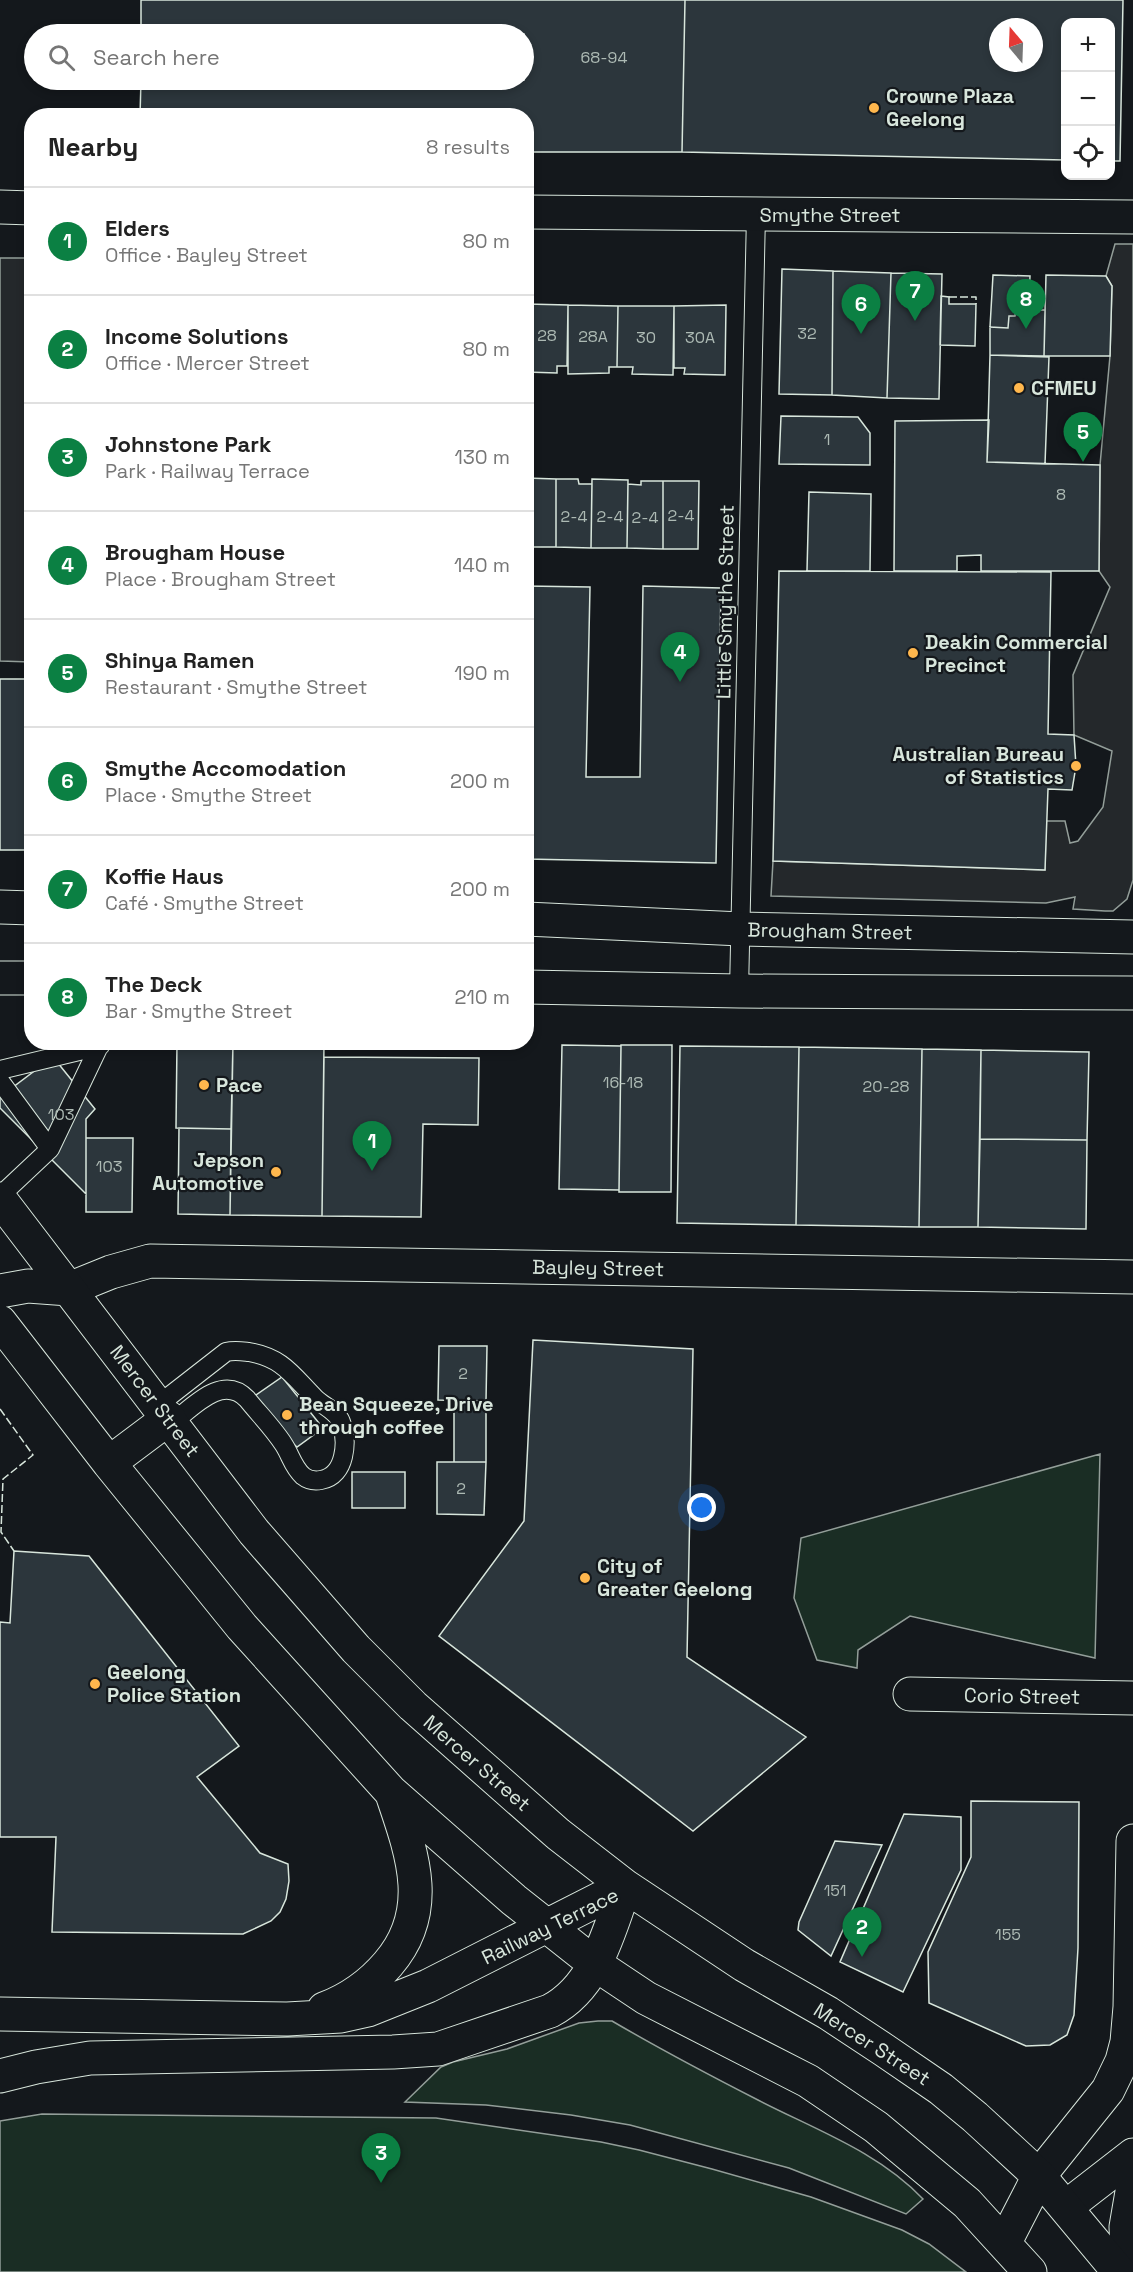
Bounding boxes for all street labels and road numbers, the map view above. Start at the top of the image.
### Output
street label: Smythe Street [759,202,901,228]
street label: Little Smythe Street [710,505,740,699]
street label: Brougham Street [747,917,913,945]
street label: Bayley Street [532,1254,664,1282]
street label: Mercer Street [104,1340,206,1462]
street label: Corio Street [964,1682,1080,1710]
street label: Mercer Street [418,1709,536,1817]
street label: Railway Terrace [477,1882,623,1970]
street label: Mercer Street [809,1997,935,2091]

